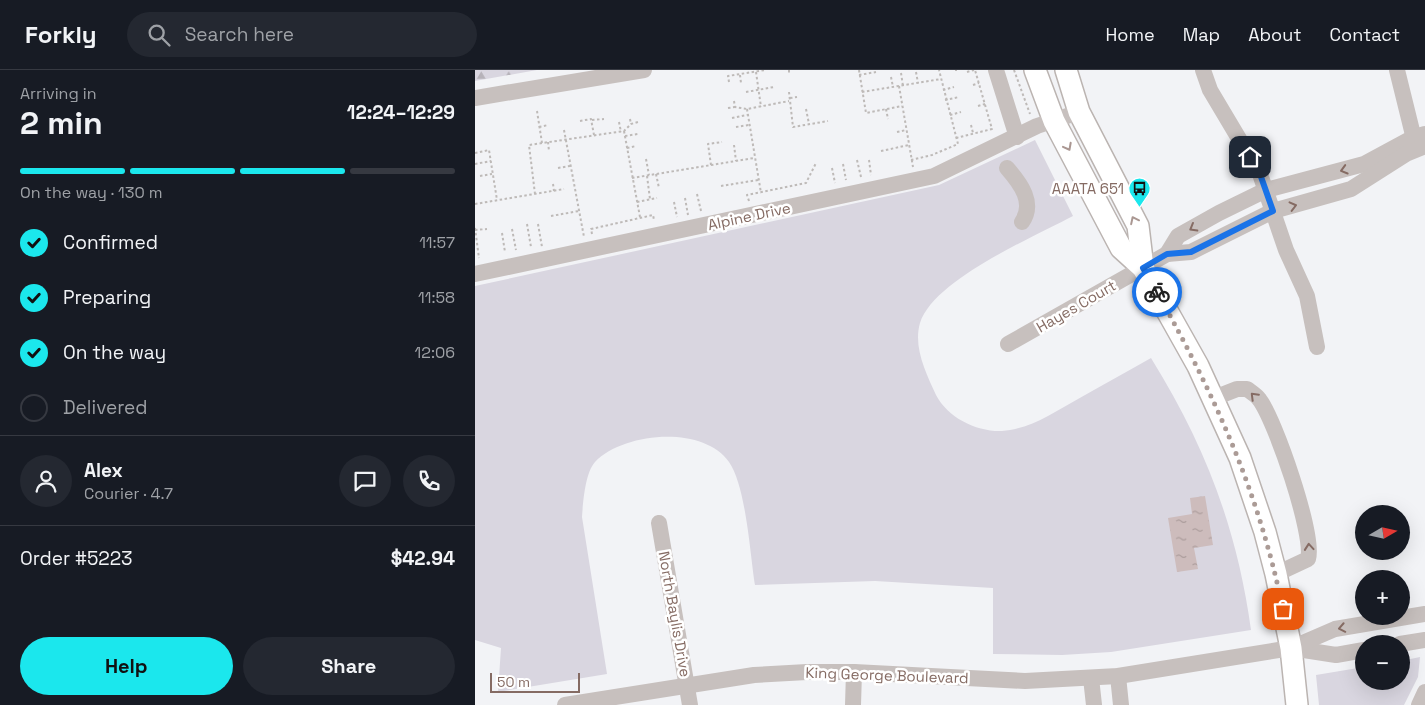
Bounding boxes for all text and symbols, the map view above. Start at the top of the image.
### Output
search box [127,12,477,57]
text: Forkly [25,19,97,50]
icon: search [145,21,173,49]
text: Search here [185,22,294,47]
text: Home [1106,23,1155,46]
text: Map [1183,23,1220,46]
text: About [1248,23,1302,46]
text: Contact [1330,23,1400,46]
text: Arriving in [20,83,97,104]
text: 12:24–12:29 [347,100,455,125]
text: 2 min [20,103,103,143]
pin [1229,136,1271,178]
one-way arrow [1061,142,1071,151]
icon: home [1236,143,1264,171]
one-way arrow [1340,165,1349,175]
bus stop icon: AAATA 651 [1128,176,1152,207]
place label: AAATA 651 [1052,179,1124,198]
text: On the way · 130 m [20,182,163,203]
street label: Alpine Drive [706,198,792,234]
one-way arrow [1288,201,1297,212]
one-way arrow [1130,216,1140,225]
one-way arrow [1190,221,1199,231]
icon: check [20,229,48,257]
text: Confirmed [63,230,158,255]
text: 11:57 [419,232,455,253]
courier [1132,267,1182,317]
street label: Hayes Court [1033,276,1119,336]
icon: bike [1143,278,1171,306]
icon: check [20,284,48,312]
text: Preparing [63,285,151,310]
text: 11:58 [418,287,455,308]
icon: check [20,339,48,367]
text: On the way [63,340,166,365]
text: 12:06 [415,342,455,363]
one-way arrow [1251,392,1260,401]
text: Delivered [63,395,148,420]
button: person [20,455,72,507]
button: chat [339,455,391,507]
button: phone [403,455,455,507]
text: Alex [84,458,123,483]
text: Courier · 4.7 [84,483,173,504]
north arrow [1355,505,1410,560]
map controls [1355,505,1410,690]
one-way arrow [1304,542,1315,550]
text: Order #5223 [20,546,133,571]
text: $42.94 [391,546,455,571]
street label: North Baylis Drive [655,550,695,679]
button: + [1355,570,1410,625]
pin [1262,588,1304,630]
icon: bag [1269,595,1297,623]
one-way arrow [1338,622,1347,633]
button: − [1355,635,1410,690]
button: Help [20,637,233,695]
button: Share [243,637,455,695]
street label: King George Boulevard [805,663,969,687]
scale bar [490,670,580,693]
text: 50 m [497,673,530,691]

